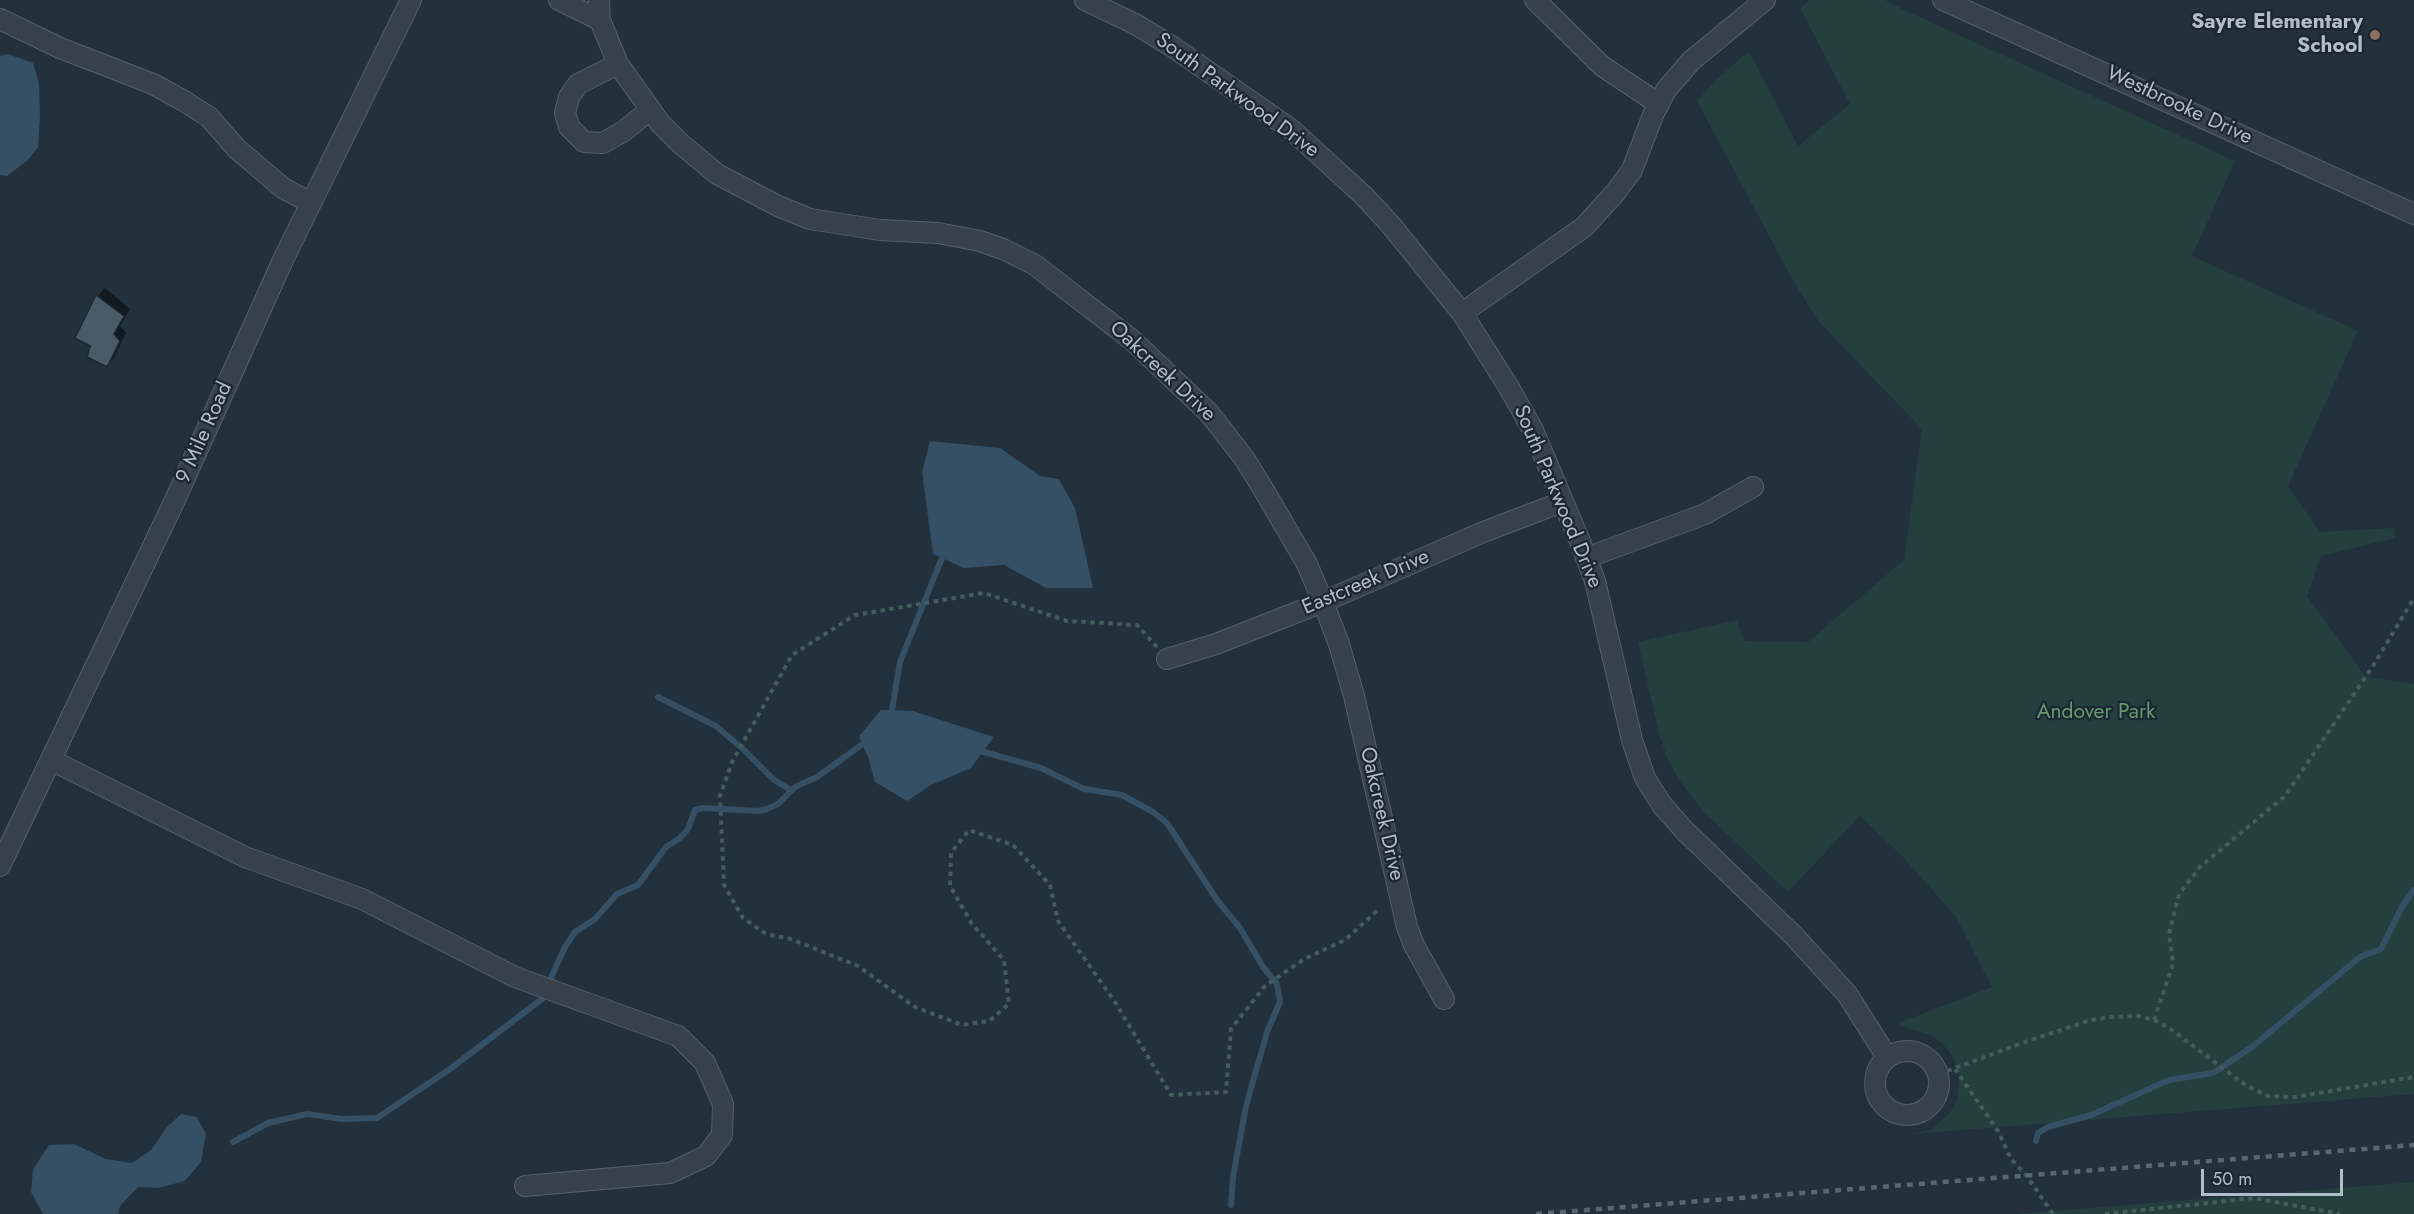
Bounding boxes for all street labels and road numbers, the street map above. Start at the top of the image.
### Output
street label: South Parkwood Drive [1150,28,1324,164]
street label: Westbrooke Drive [2102,61,2256,151]
street label: Oakcreek Drive [1104,316,1220,428]
street label: 9 Mile Road [172,378,238,488]
street label: South Parkwood Drive [1507,402,1607,592]
street label: Eastcreek Drive [1299,545,1433,621]
street label: Oakcreek Drive [1353,745,1409,883]

